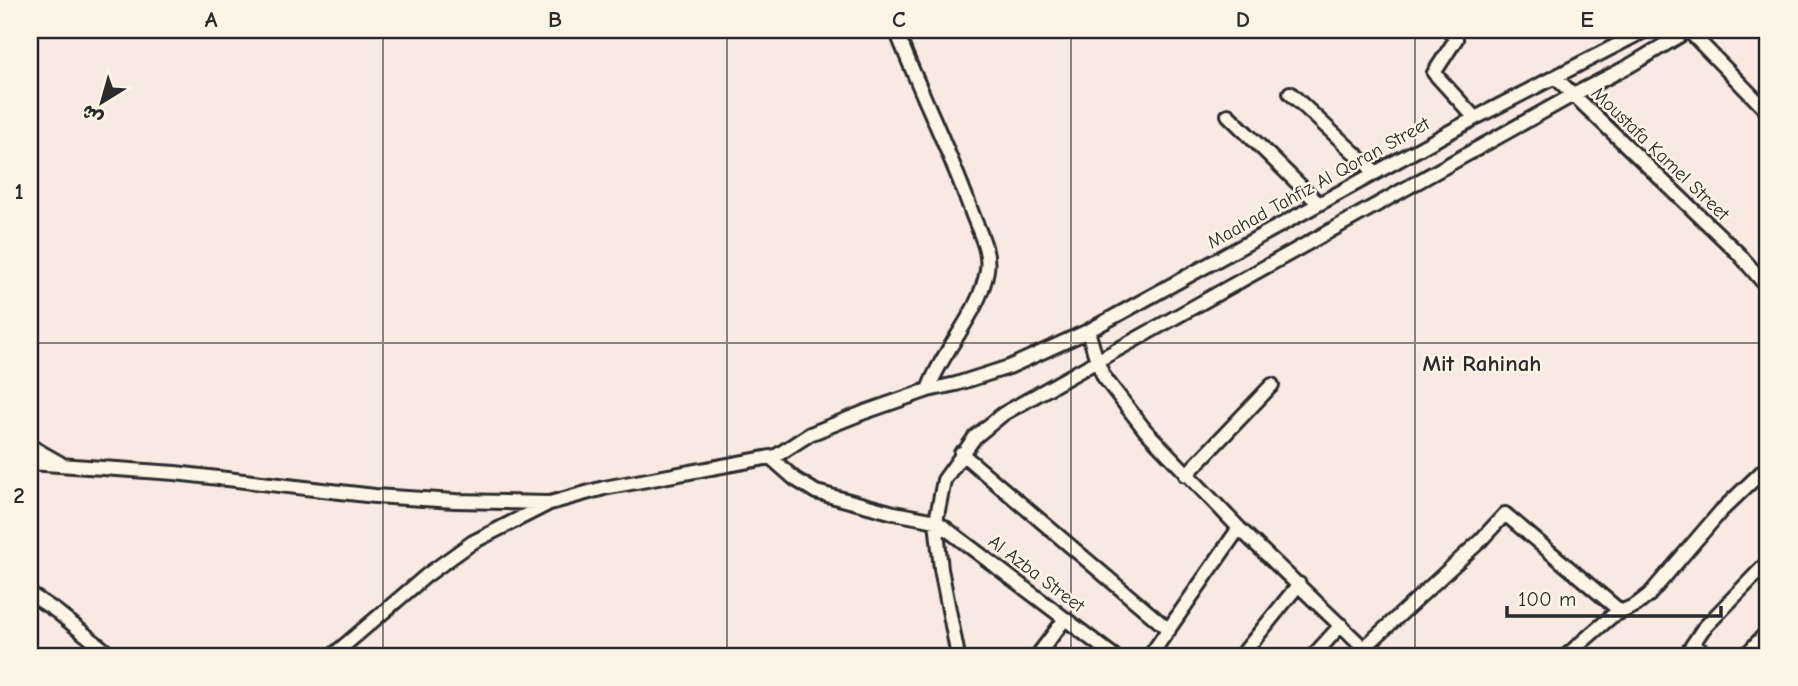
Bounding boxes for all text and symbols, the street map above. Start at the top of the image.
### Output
text: A [205,6,218,33]
text: B [548,6,562,33]
text: C [892,6,906,33]
text: D [1236,6,1250,33]
text: E [1580,6,1594,33]
north arrow [66,66,136,136]
street label: Moustafa Kamel Street [1587,82,1734,226]
text: ش [77,100,107,130]
street label: Maahad Tahfiz Al Qoran Street [1203,112,1434,253]
text: 1 [14,178,24,205]
district label: Mit Rahinah [1422,350,1542,377]
text: 2 [13,482,25,509]
street label: Al Azba Street [984,530,1089,617]
scale bar [1507,574,1721,618]
text: 100 m [1518,587,1576,611]

